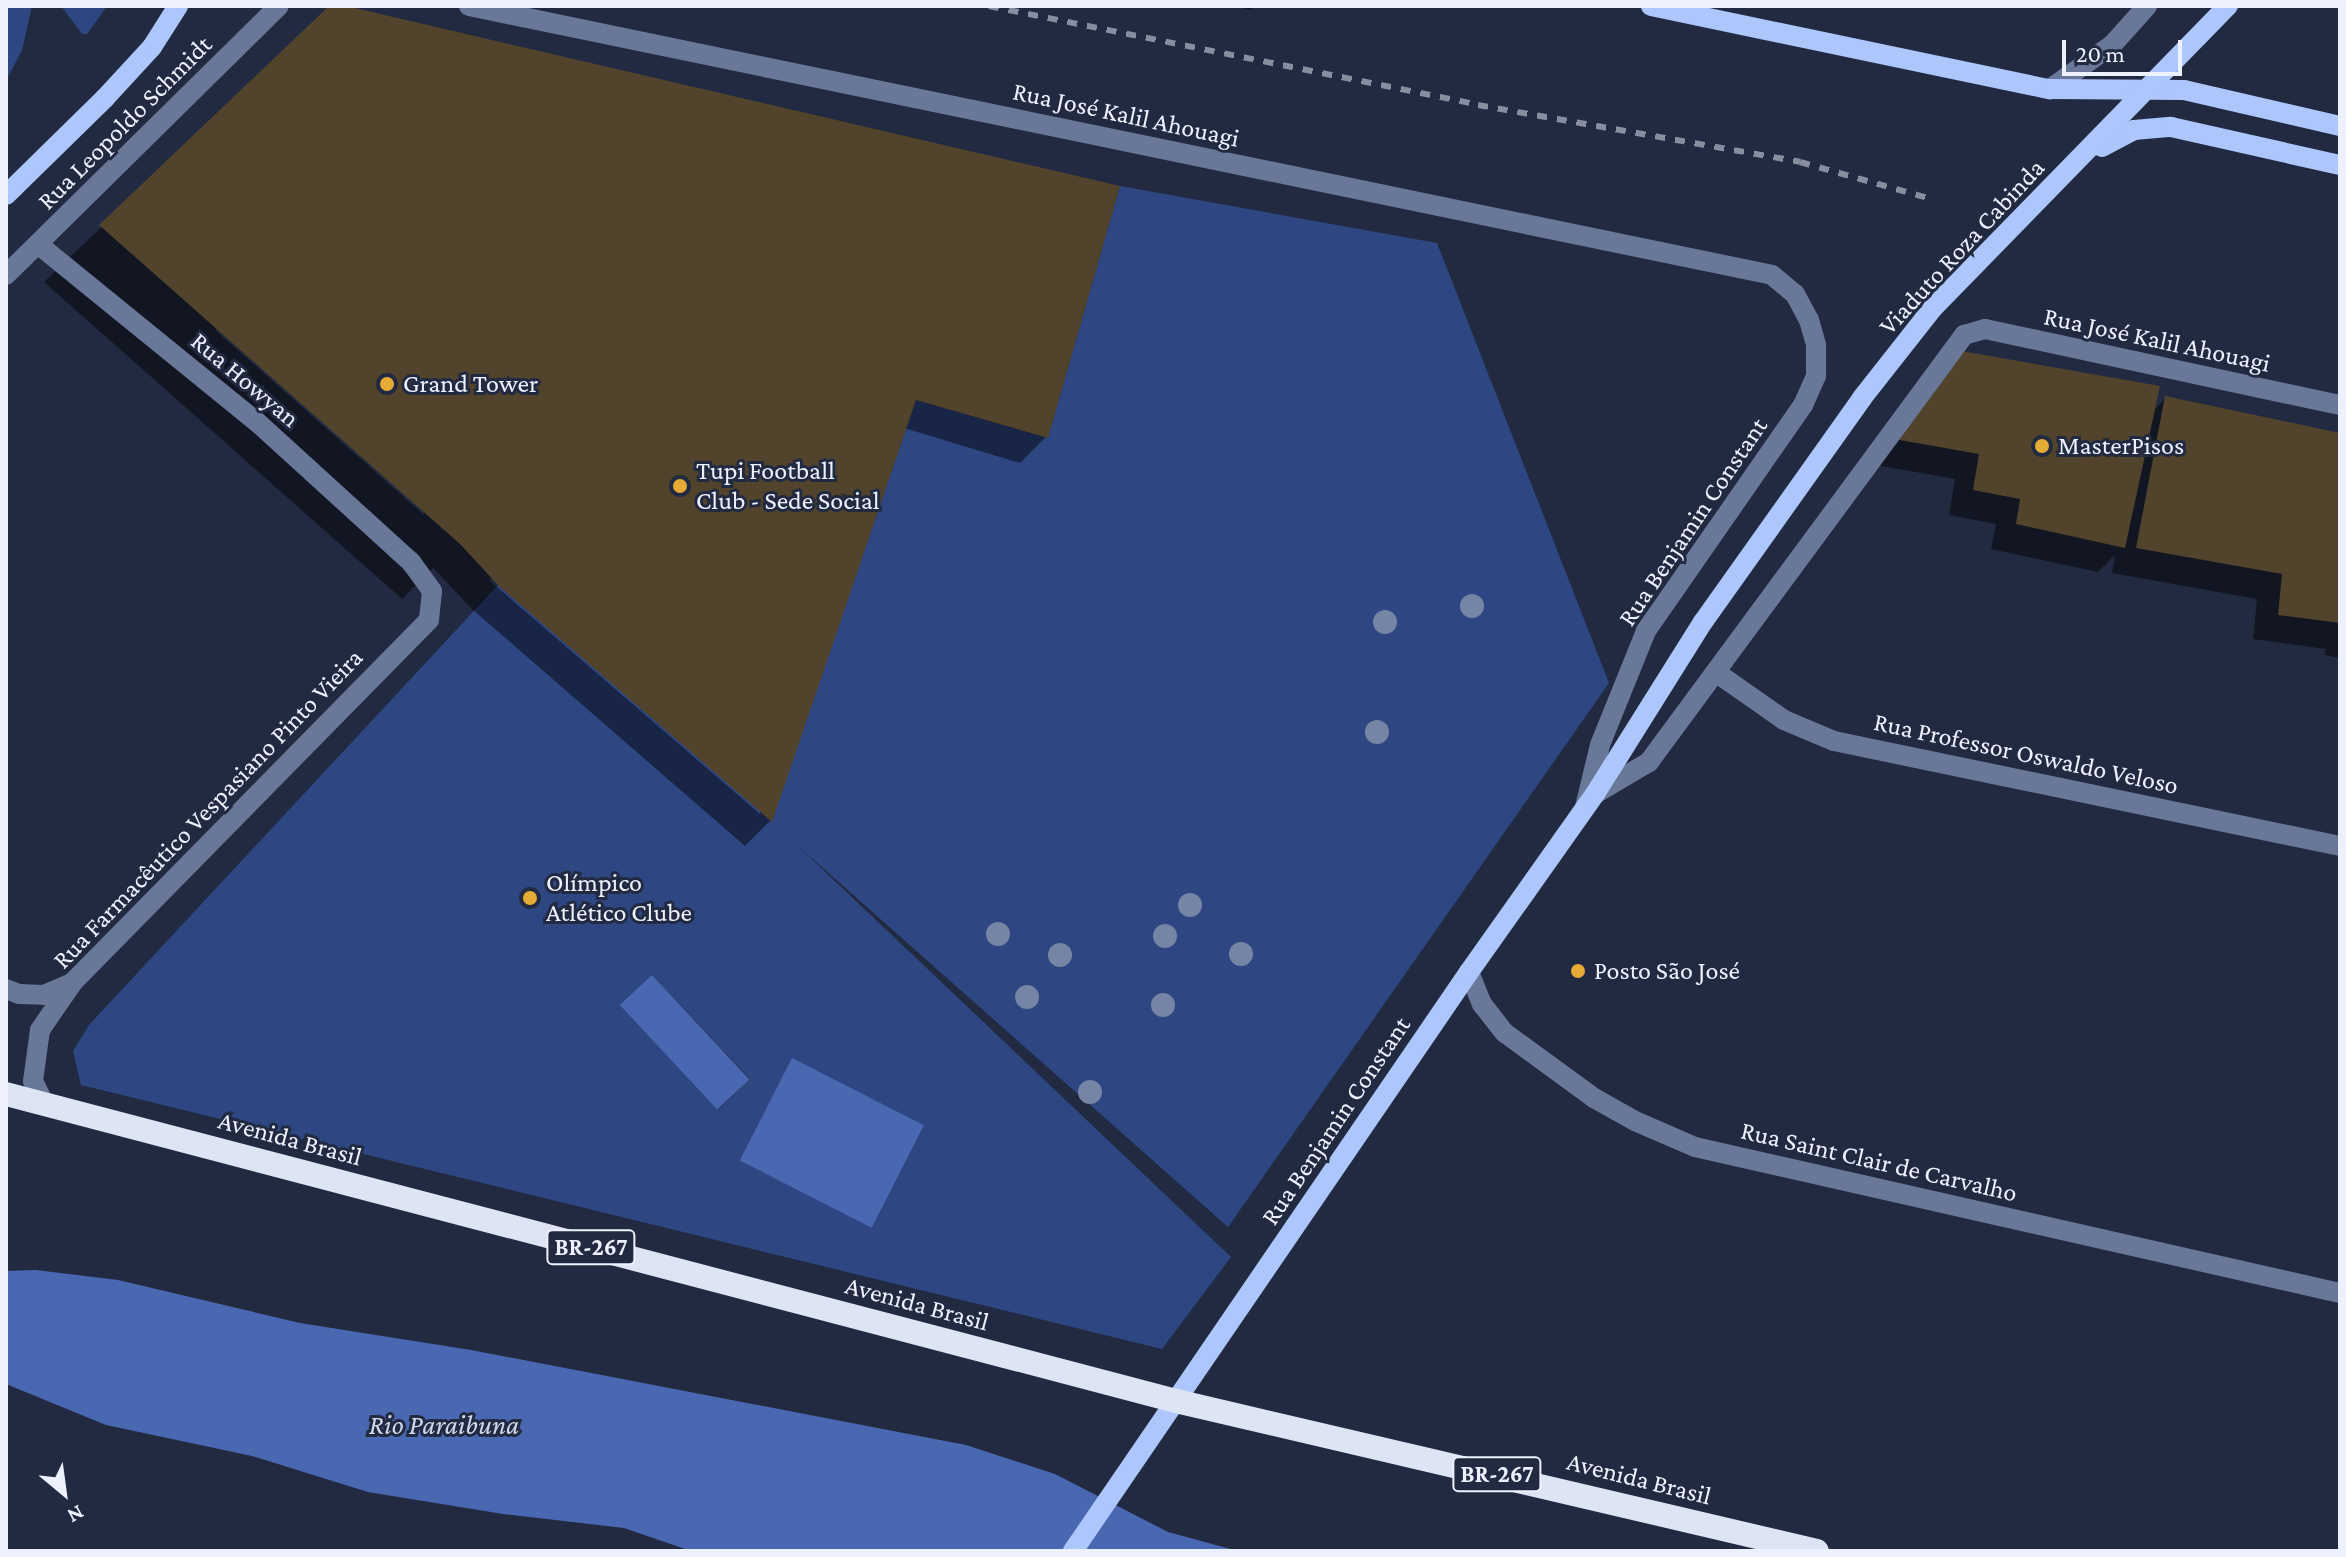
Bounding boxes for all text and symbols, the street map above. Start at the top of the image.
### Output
scale bar [2066,24,2186,74]
street label: Rua Leopoldo Schmidt [31,29,219,217]
text: 20 m [2076,40,2125,67]
street label: Rua José Kalil Ahouagi [1010,76,1242,154]
street label: Viaduto Roza Cabinda [1873,153,2051,341]
street label: Rua José Kalil Ahouagi [2041,301,2273,379]
street label: Rua Howyan [184,326,306,434]
place label: Grand Tower [403,368,538,400]
marker: Grand Tower [378,375,396,393]
street label: Rua Benjamin Constant [1612,412,1774,632]
place label: MasterPisos [2058,430,2184,462]
marker: MasterPisos [2033,437,2051,455]
place label: Tupi Football Club - Sede Social [696,455,880,516]
marker: Tupi Football Club - Sede Social [671,477,689,495]
street label: Rua Farmacêutico Vespasiano Pinto Vieira [46,642,370,976]
street label: Rua Professor Oswaldo Veloso [1871,706,2181,802]
place label: Olímpico Atlético Clube [546,867,692,928]
marker: Olímpico Atlético Clube [521,889,539,907]
place label: Posto São José [1594,955,1740,987]
marker: Posto São José [1569,962,1587,980]
street label: Rua Benjamin Constant [1255,1011,1417,1231]
street label: Avenida Brasil [215,1105,365,1173]
street label: Rua Saint Clair de Carvalho [1738,1115,2020,1209]
road number: BR-267 [545,1227,637,1267]
street label: Avenida Brasil [842,1270,992,1338]
water label: Rio Paraibuna [369,1408,519,1442]
street label: Avenida Brasil [1564,1446,1714,1512]
north arrow [24,1453,104,1533]
road number: BR-267 [1451,1454,1543,1494]
text: N [63,1500,88,1529]

